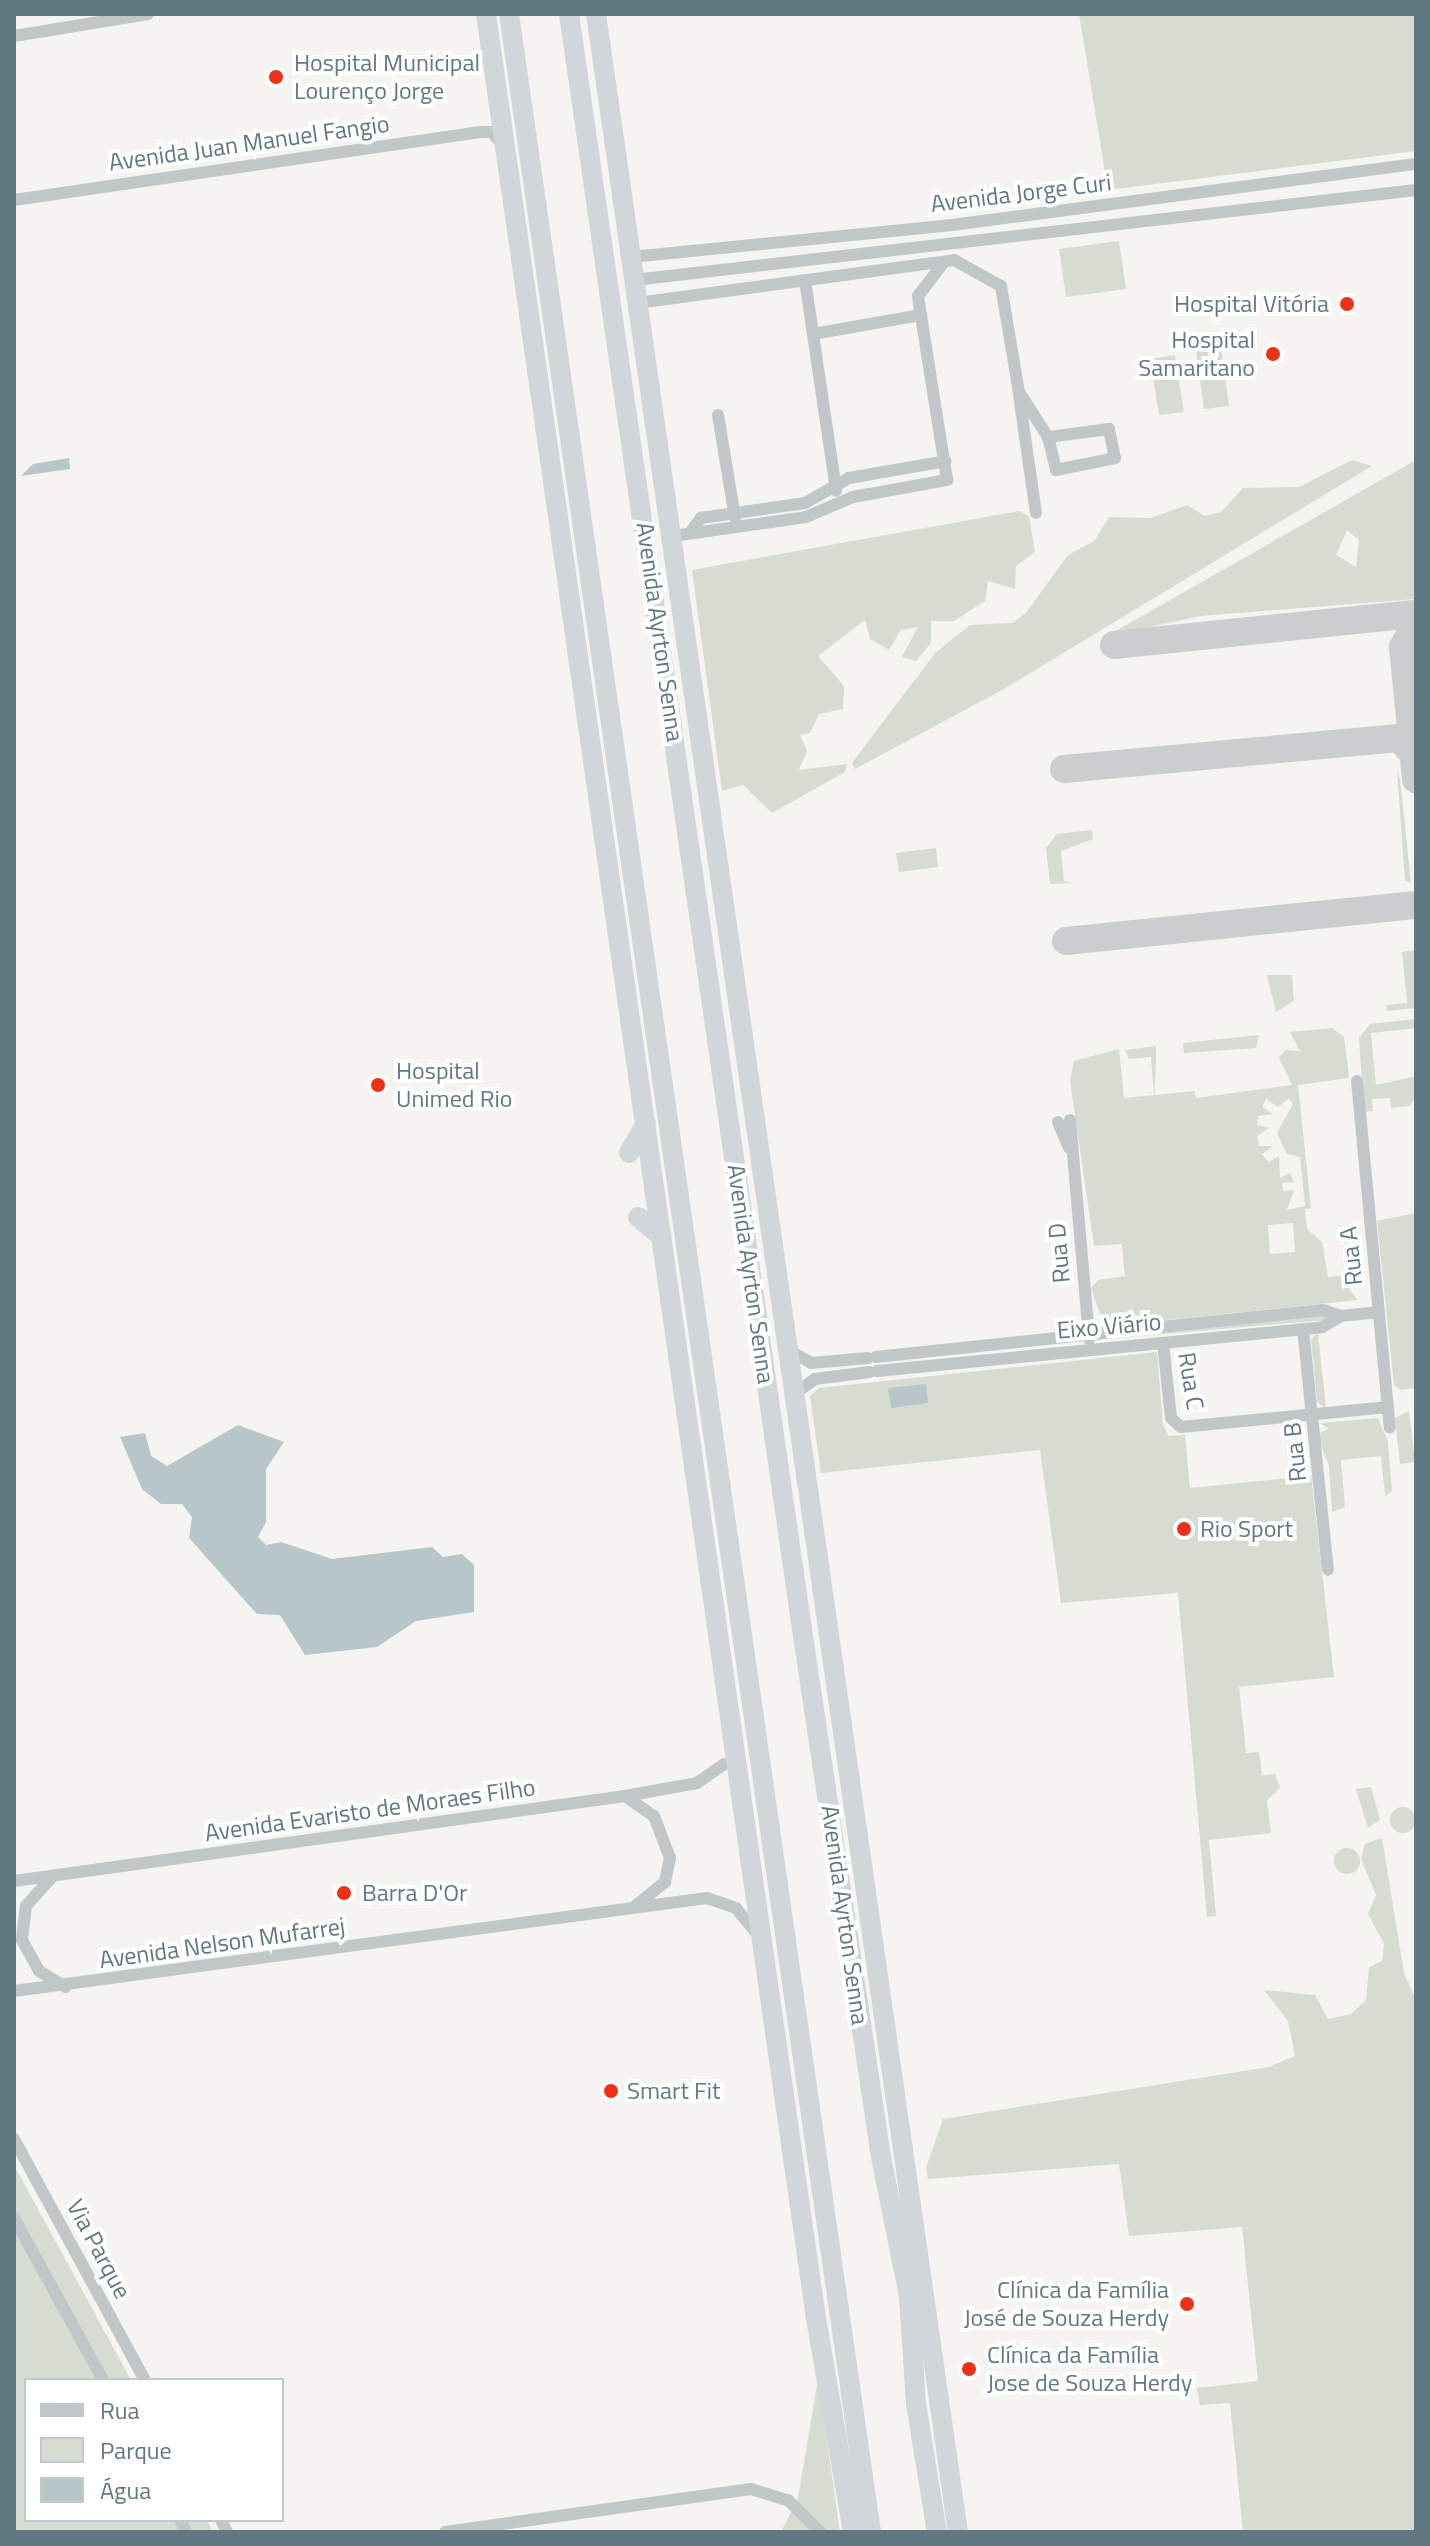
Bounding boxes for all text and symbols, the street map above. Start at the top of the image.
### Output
place label: Hospital Municipal Lourenço Jorge [294,49,480,105]
marker: Hospital Municipal Lourenço Jorge [265,66,287,88]
street label: Avenida Juan Manuel Fangio [107,109,391,177]
street label: Avenida Jorge Curi [929,168,1113,218]
place label: Hospital Vitória [1174,290,1329,318]
marker: Hospital Vitória [1336,293,1358,315]
place label: Hospital Samaritano [1138,326,1255,382]
marker: Hospital Samaritano [1262,343,1284,365]
street label: Avenida Ayrton Senna [630,520,690,744]
place label: Hospital Unimed Rio [396,1057,512,1113]
marker: Hospital Unimed Rio [367,1074,389,1096]
street label: Avenida Ayrton Senna [721,1162,781,1386]
street label: Rua D [1042,1222,1076,1284]
street label: Rua A [1334,1225,1368,1287]
street label: Eixo Viário [1056,1307,1162,1345]
street label: Rua C [1172,1350,1210,1412]
street label: Rua B [1278,1421,1312,1483]
place label: Rio Sport [1200,1515,1293,1543]
marker: Rio Sport [1175,1520,1193,1538]
street label: Avenida Evaristo de Moraes Filho [203,1773,537,1847]
street label: Avenida Ayrton Senna [815,1803,875,2027]
place label: Barra D'Or [362,1879,467,1907]
marker: Barra D'Or [333,1882,355,1904]
street label: Avenida Nelson Mufarrej [97,1911,347,1975]
place label: Smart Fit [627,2077,720,2105]
marker: Smart Fit [602,2082,620,2100]
street label: Via Parque [61,2194,137,2304]
place label: Clínica da Família José de Souza Herdy [964,2276,1169,2332]
marker: Clínica da Família José de Souza Herdy [1176,2293,1198,2315]
place label: Clínica da Família Jose de Souza Herdy [987,2341,1192,2397]
marker: Clínica da Família Jose de Souza Herdy [958,2358,980,2380]
legend [24,2378,284,2522]
text: Rua [100,2392,139,2428]
text: Parque [100,2432,172,2468]
text: Água [100,2472,151,2508]

